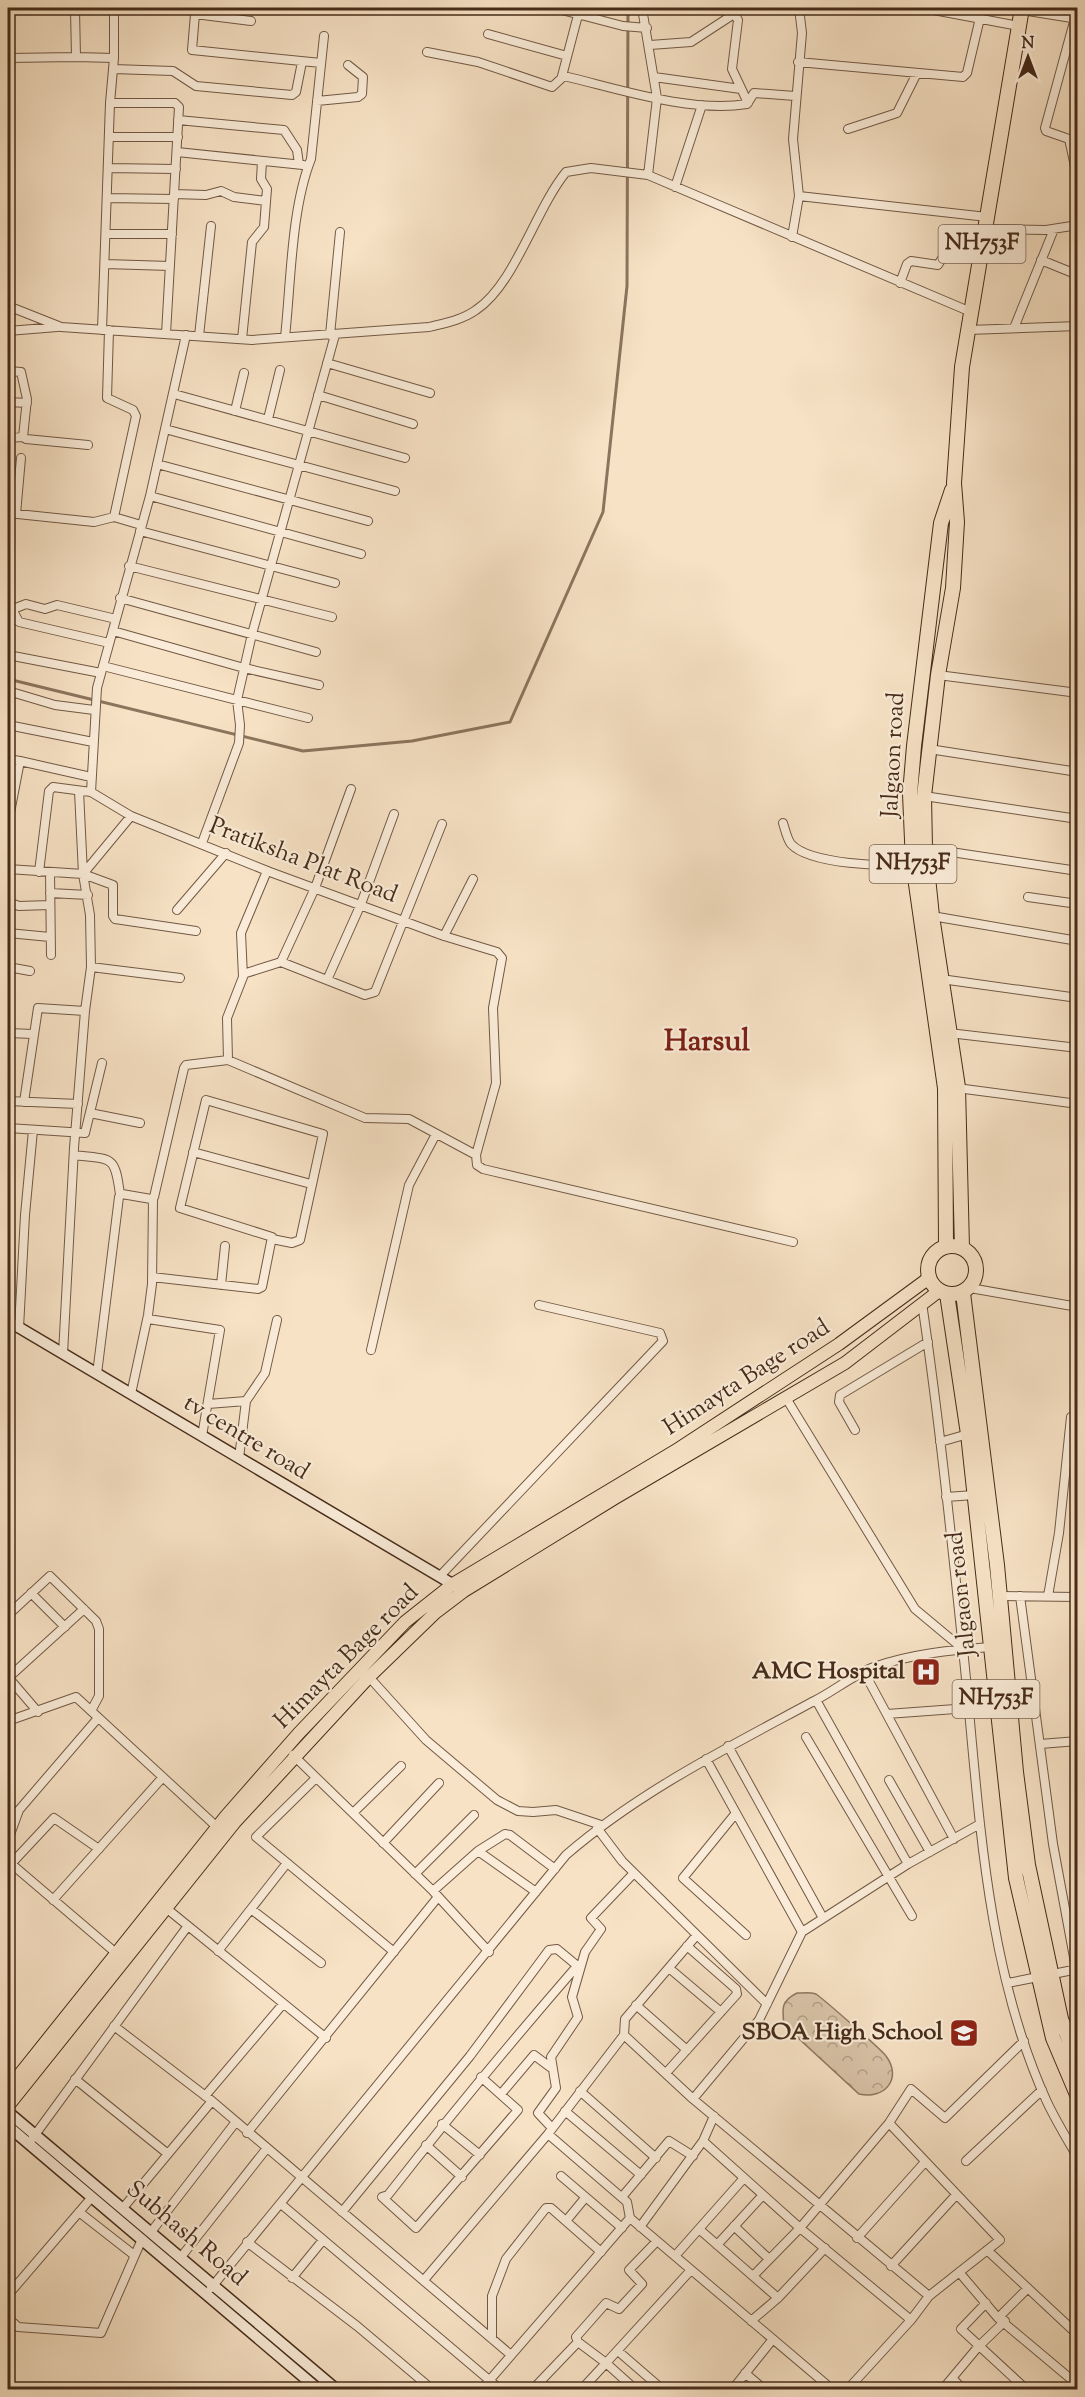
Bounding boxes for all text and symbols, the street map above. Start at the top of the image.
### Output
north arrow [998,27,1058,87]
text: N [1022,33,1035,56]
road number: NH753F [938,225,1026,263]
street label: Jalgaon road [874,691,914,821]
street label: Pratiksha Plat Road [204,809,402,913]
road number: NH753F [870,845,956,883]
district label: Harsul [664,1021,751,1064]
street label: Himayta Bage road [657,1311,837,1445]
street label: tv centre road [176,1387,316,1489]
street label: Jalgaon road [938,1529,986,1660]
street label: Himayta Bage road [267,1576,428,1737]
place label: AMC Hospital [752,1655,905,1689]
hospital icon: AMC Hospital [910,1656,942,1688]
road number: NH753F [952,1680,1040,1718]
place label: SBOA High School [741,2016,943,2050]
school or university icon: SBOA High School [948,2017,980,2049]
street label: Subhash Road [118,2173,254,2295]

